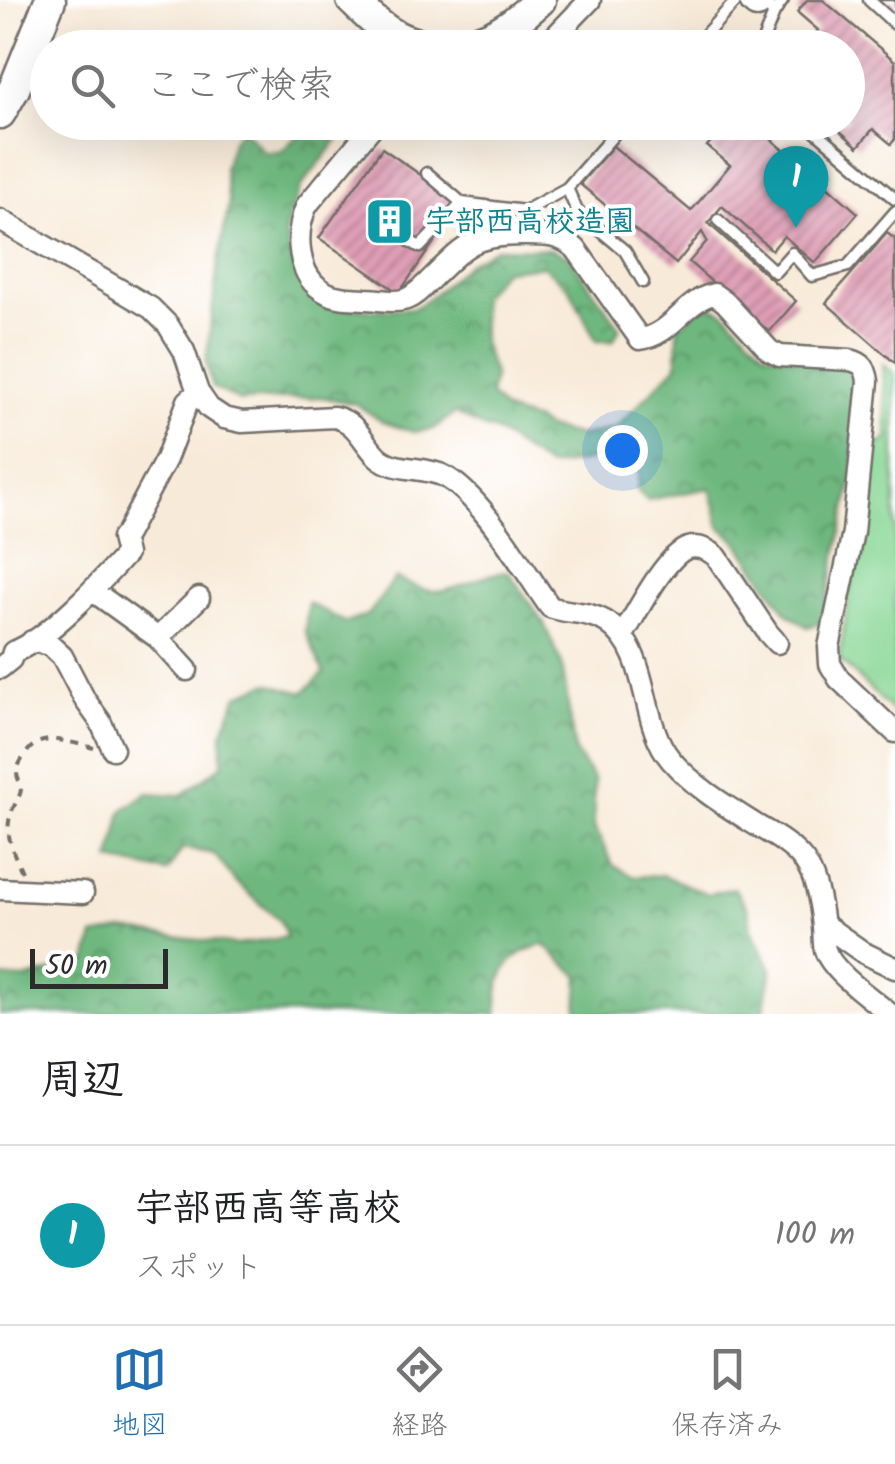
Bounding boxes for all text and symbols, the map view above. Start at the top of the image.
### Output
search box [30,30,865,140]
text: ここで検索 [145,57,335,117]
icon: search [65,58,120,113]
pin: 1 [764,146,828,228]
building icon: 宇部西高校造園 [364,195,416,247]
place label: 宇部西高校造園 [425,199,635,247]
your location [597,425,648,476]
scale bar [30,944,168,988]
text: 50 m [45,944,108,989]
text: 周辺 [40,1048,124,1115]
text: 宇部西高等高校 [135,1180,401,1240]
text: 1 [68,1210,77,1261]
text: 100 m [775,1210,855,1261]
text: スポット [135,1243,263,1294]
tab: 地図 [112,1342,168,1449]
tab: 経路 [391,1342,447,1449]
tab: 保存済み [671,1342,783,1449]

